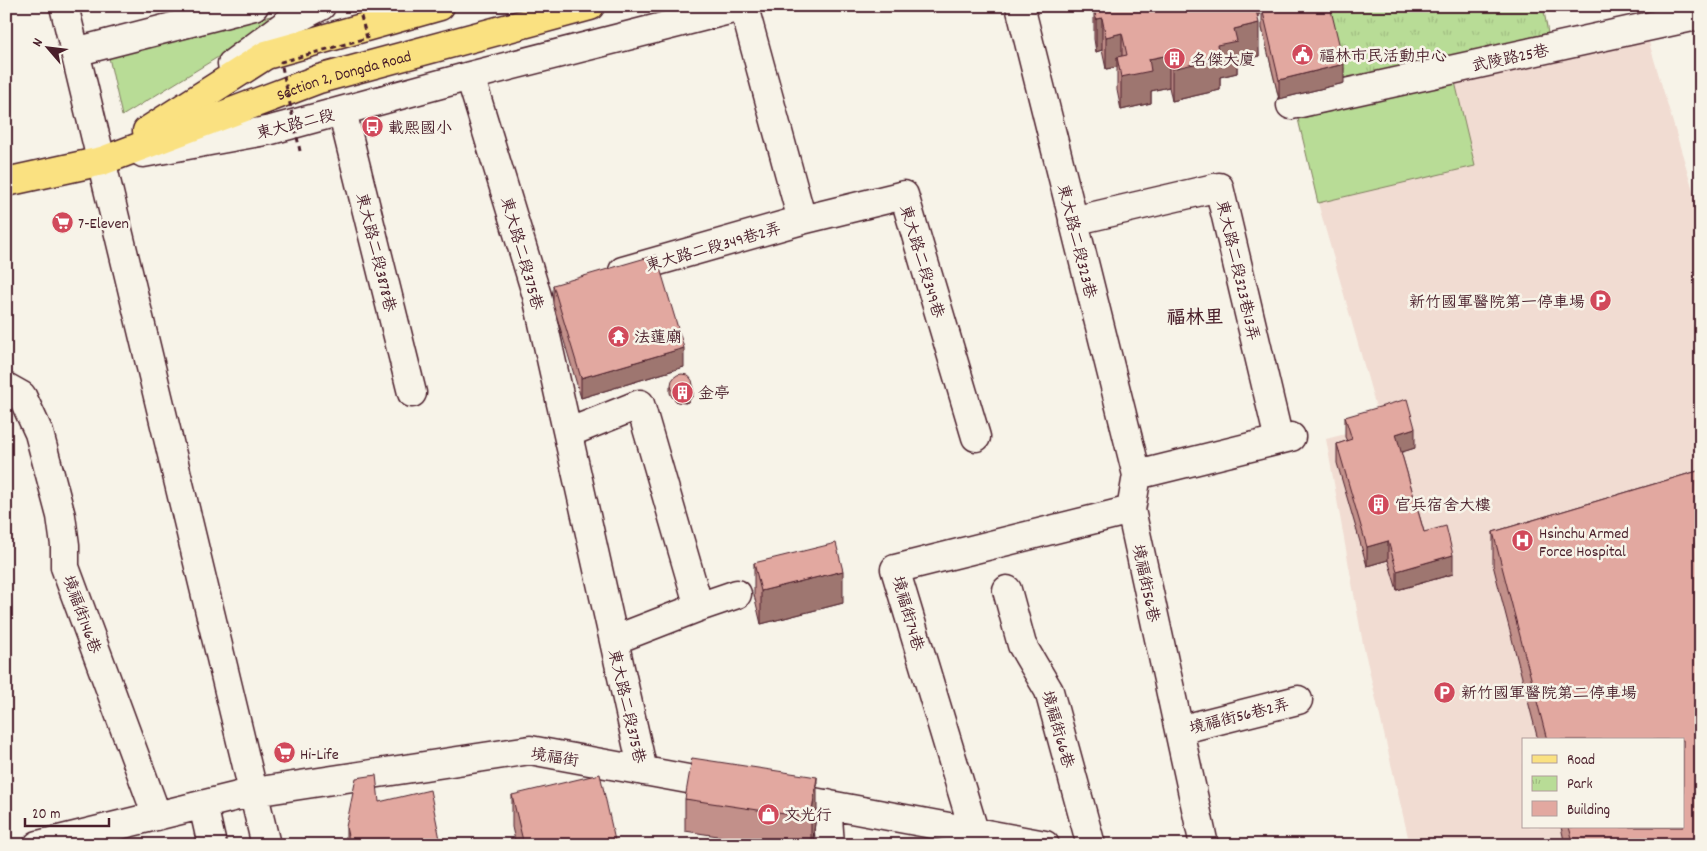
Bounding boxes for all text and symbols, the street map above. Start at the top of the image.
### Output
north arrow [22,22,72,72]
text: N [28,35,49,51]
street label: 武陵路25巷 [1470,40,1551,79]
public building icon: 福林市民活動中心 [1291,43,1315,67]
street label: Section 2, Dongda Road [274,46,414,108]
place label: 福林市民活動中心 [1319,46,1447,69]
building icon: 名傑大廈 [1163,47,1187,71]
place label: 名傑大廈 [1191,50,1255,73]
street label: 東大路二段 [254,105,337,146]
bus stop icon: 載熙國小 [360,115,384,139]
place label: 載熙國小 [388,118,452,141]
street label: 東大路二段323巷 [1050,182,1101,301]
street label: 東大路二段3878巷 [349,191,400,315]
street label: 東大路二段375巷 [493,194,548,313]
street label: 東大路二段323巷13弄 [1209,198,1264,343]
street label: 東大路二段349巷 [892,202,949,321]
supermarket icon: 7-Eleven [50,210,74,234]
place label: 7-Eleven [78,213,129,236]
street label: 東大路二段349巷2弄 [643,218,784,279]
parking icon: 新竹國軍醫院第一停車場 [1589,289,1613,313]
place label: 新竹國軍醫院第一停車場 [1409,292,1585,315]
district label: 福林里 [1166,306,1224,333]
temple icon: 法蓮廟 [606,324,630,348]
place label: 法蓮廟 [634,327,682,350]
building icon: 金亭 [670,380,694,404]
place label: 金亭 [698,383,730,406]
building icon: 官兵宿舍大樓 [1367,492,1391,516]
place label: 官兵宿舍大樓 [1395,495,1491,518]
place label: Hsinchu Armed Force Hospital [1539,523,1629,564]
hospital icon: Hsinchu Armed Force Hospital [1511,529,1535,553]
street label: 境福街56巷 [1125,542,1164,625]
street label: 境福街146巷 [56,572,105,657]
street label: 境福街74巷 [885,574,928,654]
street label: 東大路二段375巷 [601,647,650,766]
parking icon: 新竹國軍醫院第二停車場 [1433,680,1457,704]
place label: 新竹國軍醫院第二停車場 [1461,683,1637,706]
street label: 境福街66巷 [1035,688,1079,771]
street label: 境福街56巷2弄 [1187,694,1292,741]
legend [1522,738,1684,828]
supermarket icon: Hi-Life [272,741,296,765]
street label: 境福街 [529,743,580,774]
place label: Hi-Life [300,744,339,767]
text: Road [1567,750,1595,772]
text: Park [1567,774,1593,796]
scale bar [25,796,109,828]
text: Building [1567,800,1610,822]
shop icon: 文光行 [756,802,780,826]
text: 20 m [32,804,60,826]
place label: 文光行 [784,805,832,828]

